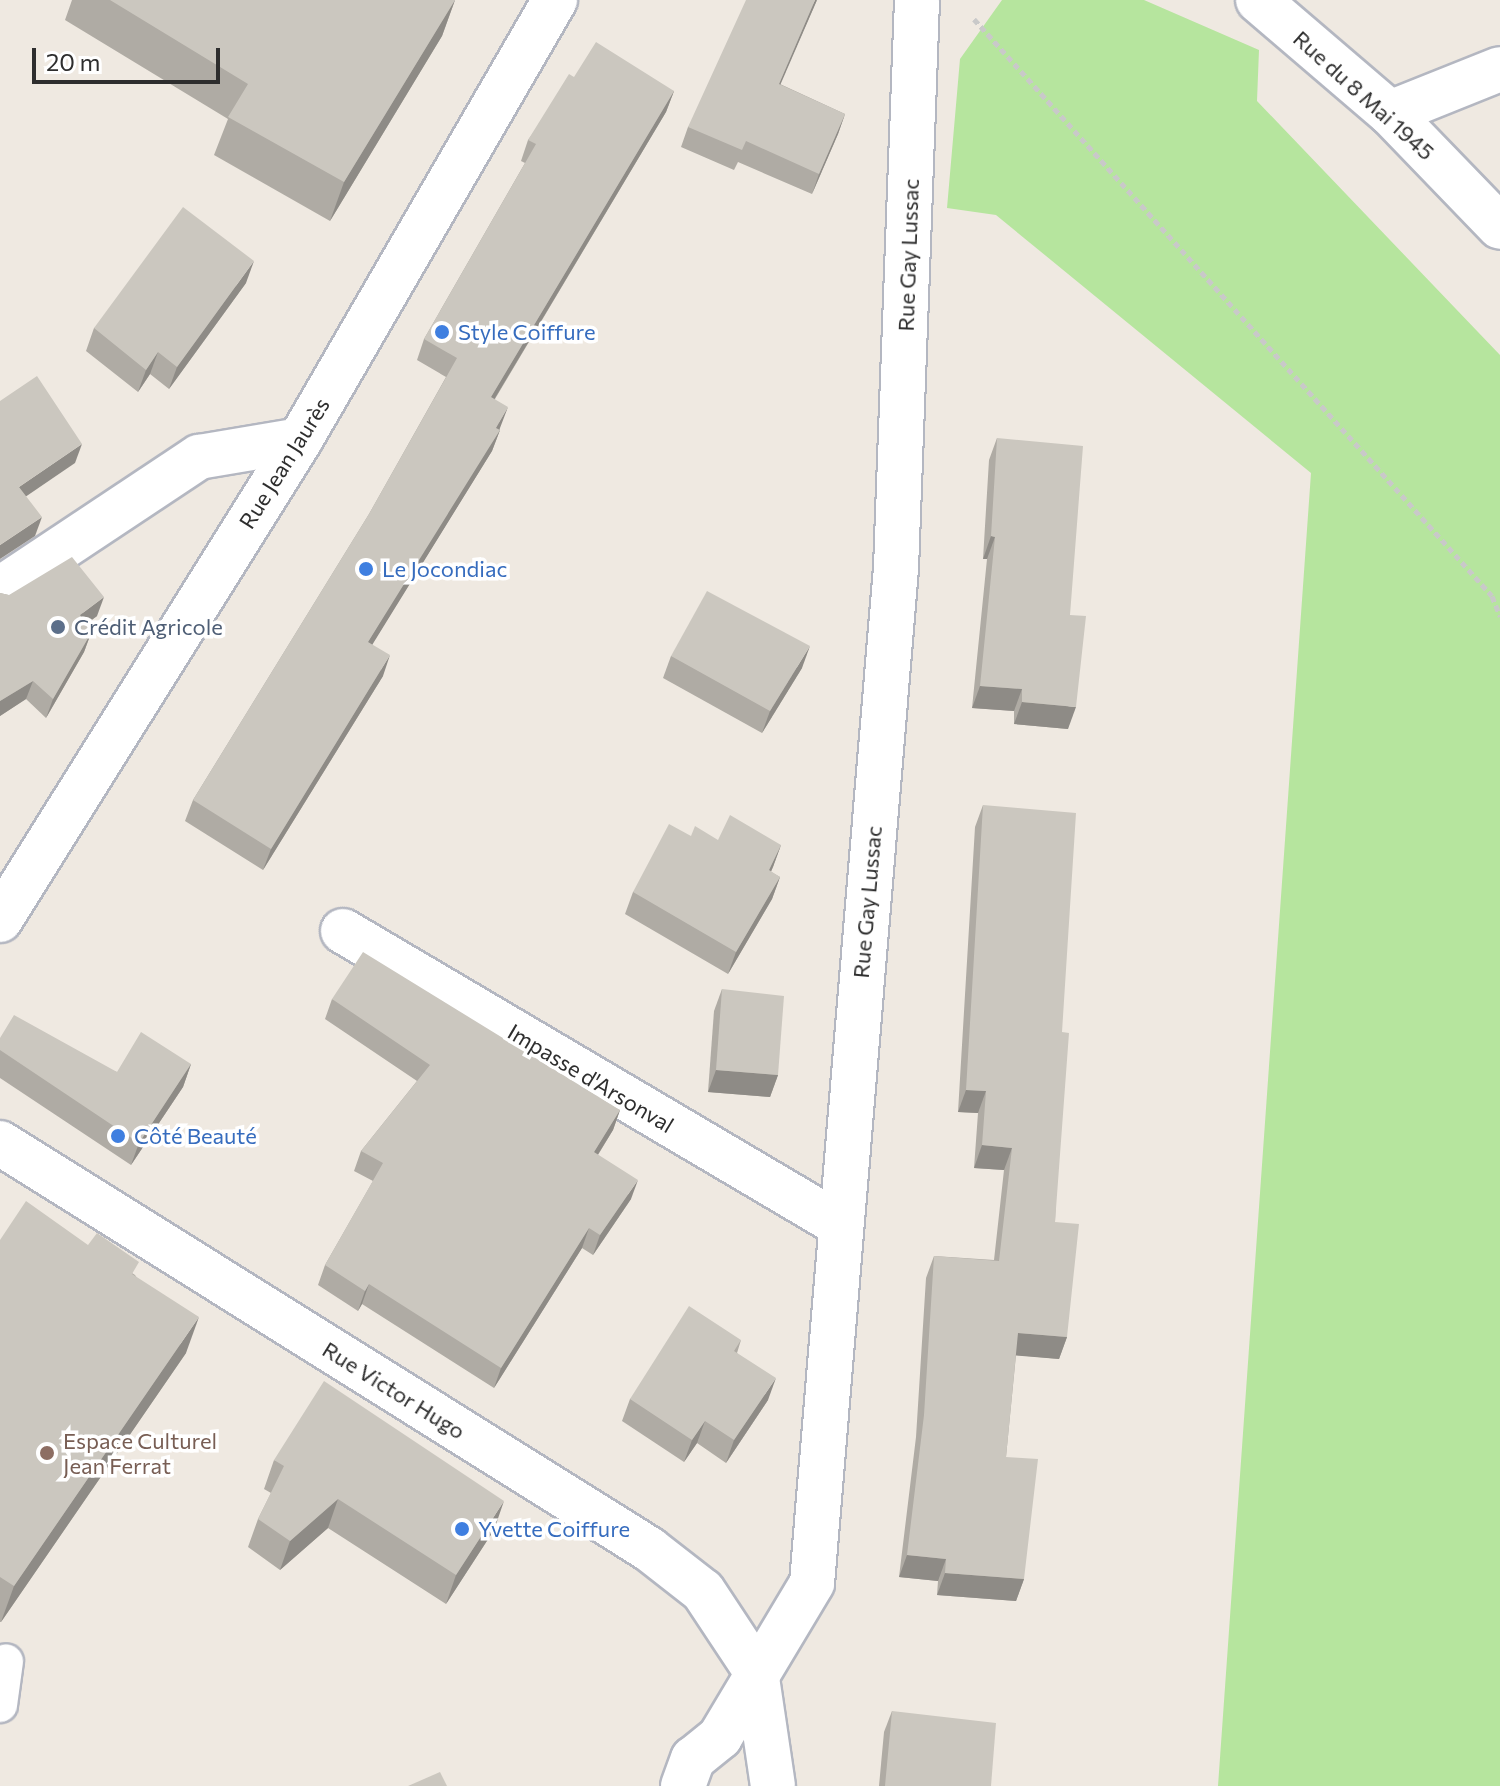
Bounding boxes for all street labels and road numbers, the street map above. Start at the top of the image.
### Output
street label: Rue du 8 Mai 1945 [1288,25,1440,165]
street label: Rue Gay Lussac [892,178,924,332]
street label: Rue Jean Jaurès [233,393,335,533]
street label: Rue Gay Lussac [847,825,887,979]
street label: Impasse d'Arsonval [503,1018,679,1138]
street label: Rue Victor Hugo [318,1336,470,1444]

